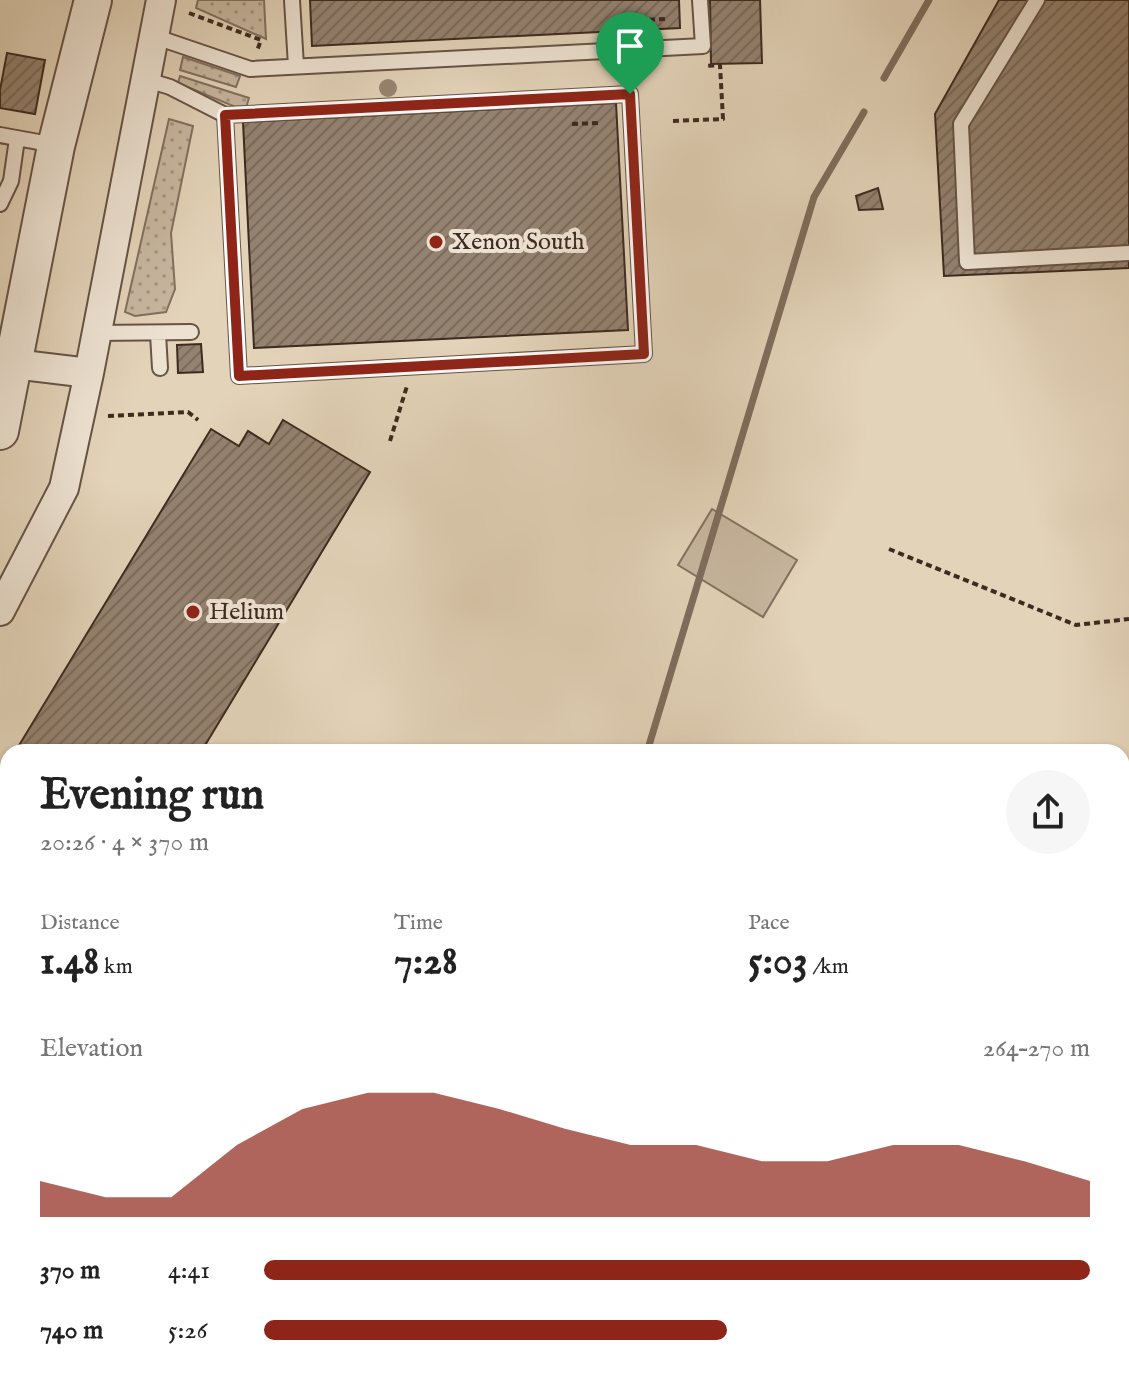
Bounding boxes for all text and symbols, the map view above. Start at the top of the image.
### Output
pin [596,12,664,94]
icon: arrive [608,24,652,68]
place label: Xenon South [452,227,585,258]
marker: Xenon South [427,233,445,251]
place label: Helium [209,597,284,628]
marker: Helium [184,603,202,621]
text: Evening run [40,768,264,824]
button: share [1006,770,1090,854]
text: 20:26 · 4 × 370 m [40,826,209,859]
text: Distance [40,909,120,937]
text: Time [394,909,443,937]
text: Pace [748,909,790,937]
text: 1.48 [40,937,99,988]
text: 7:28 [394,937,458,988]
text: 5:03 [748,937,808,988]
text: km [99,953,133,981]
text: /km [808,953,849,981]
text: Elevation [40,1032,143,1065]
text: 264–270 m [983,1032,1090,1065]
text: 370 m [40,1254,100,1287]
text: 4:41 [168,1254,210,1287]
text: 740 m [40,1314,103,1347]
text: 5:26 [168,1314,207,1347]

